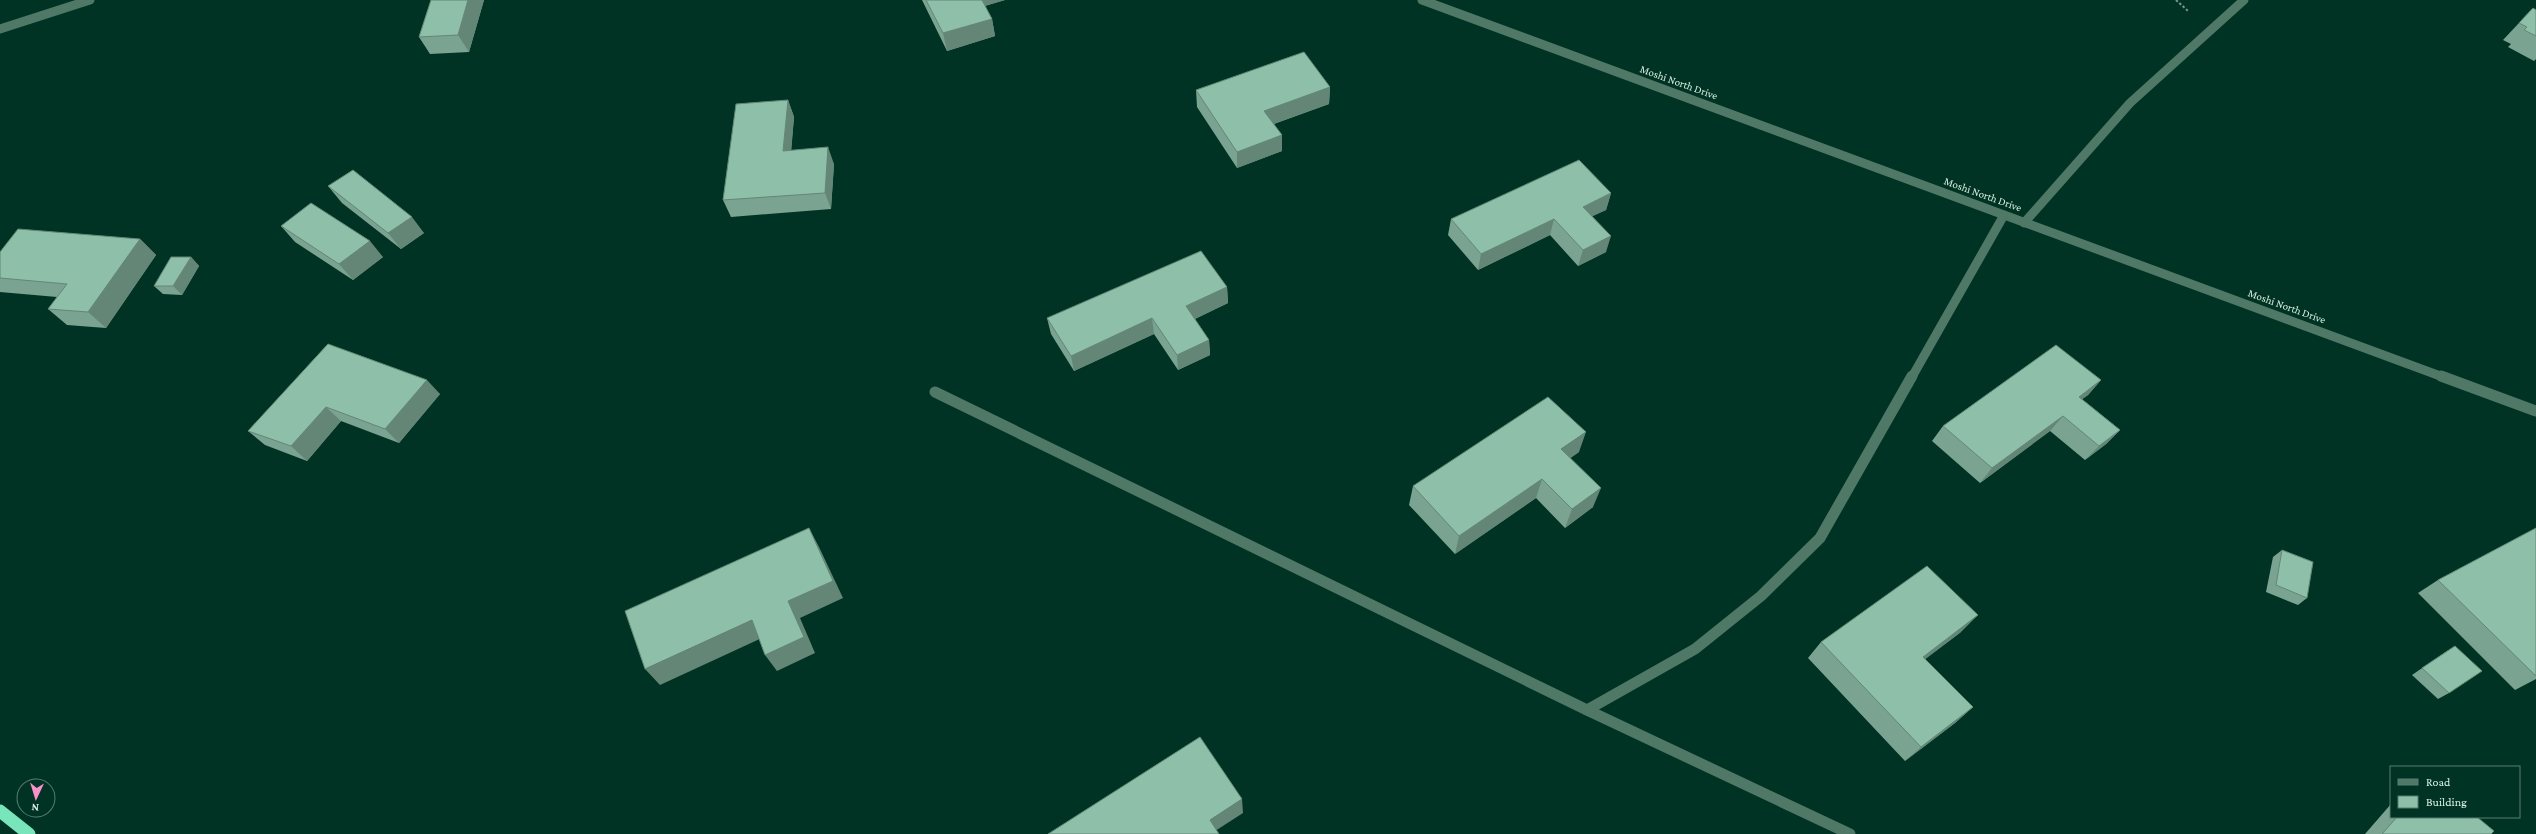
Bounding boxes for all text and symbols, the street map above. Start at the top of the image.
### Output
street label: Moshi North Drive [1639,62,1720,102]
street label: Moshi North Drive [1943,174,2024,214]
street label: Moshi North Drive [2247,286,2328,326]
legend [2390,766,2520,818]
text: Road [2426,775,2451,789]
north arrow [16,778,56,818]
text: Building [2426,795,2467,809]
text: N [31,802,39,814]

